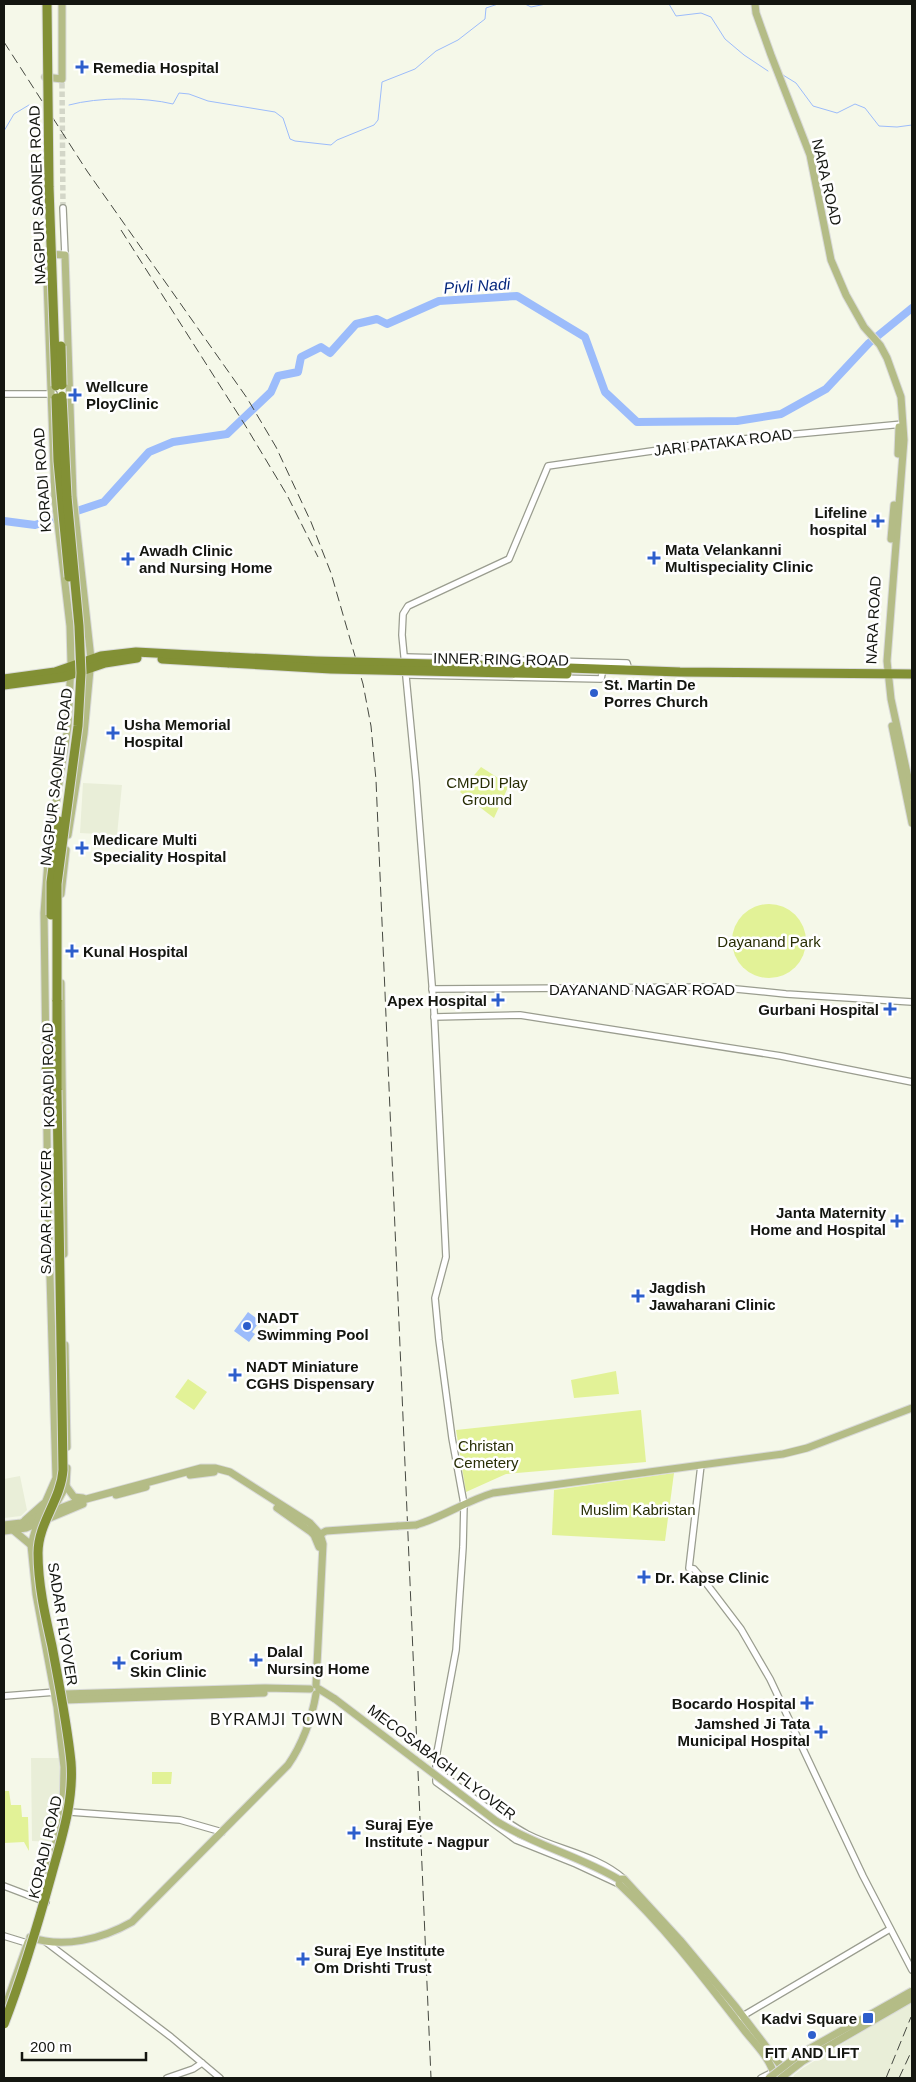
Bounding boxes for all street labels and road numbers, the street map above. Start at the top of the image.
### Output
street label: NAGPUR SAONER ROAD [25,105,49,285]
street label: NARA ROAD [809,137,845,227]
street label: JARI PATAKA ROAD [653,425,793,459]
street label: KORADI ROAD [30,427,54,533]
street label: NARA ROAD [862,575,884,665]
street label: INNER RING ROAD [433,649,569,669]
street label: NAGPUR SAONER ROAD [37,687,75,867]
street label: DAYANAND NAGAR ROAD [549,981,735,998]
street label: KORADI ROAD [39,1022,57,1128]
street label: SADAR FLYOVER [37,1149,54,1274]
street label: SADAR FLYOVER [45,1561,81,1687]
street label: MECOSABAGH FLYOVER [365,1701,519,1823]
street label: KORADI ROAD [25,1794,65,1900]

